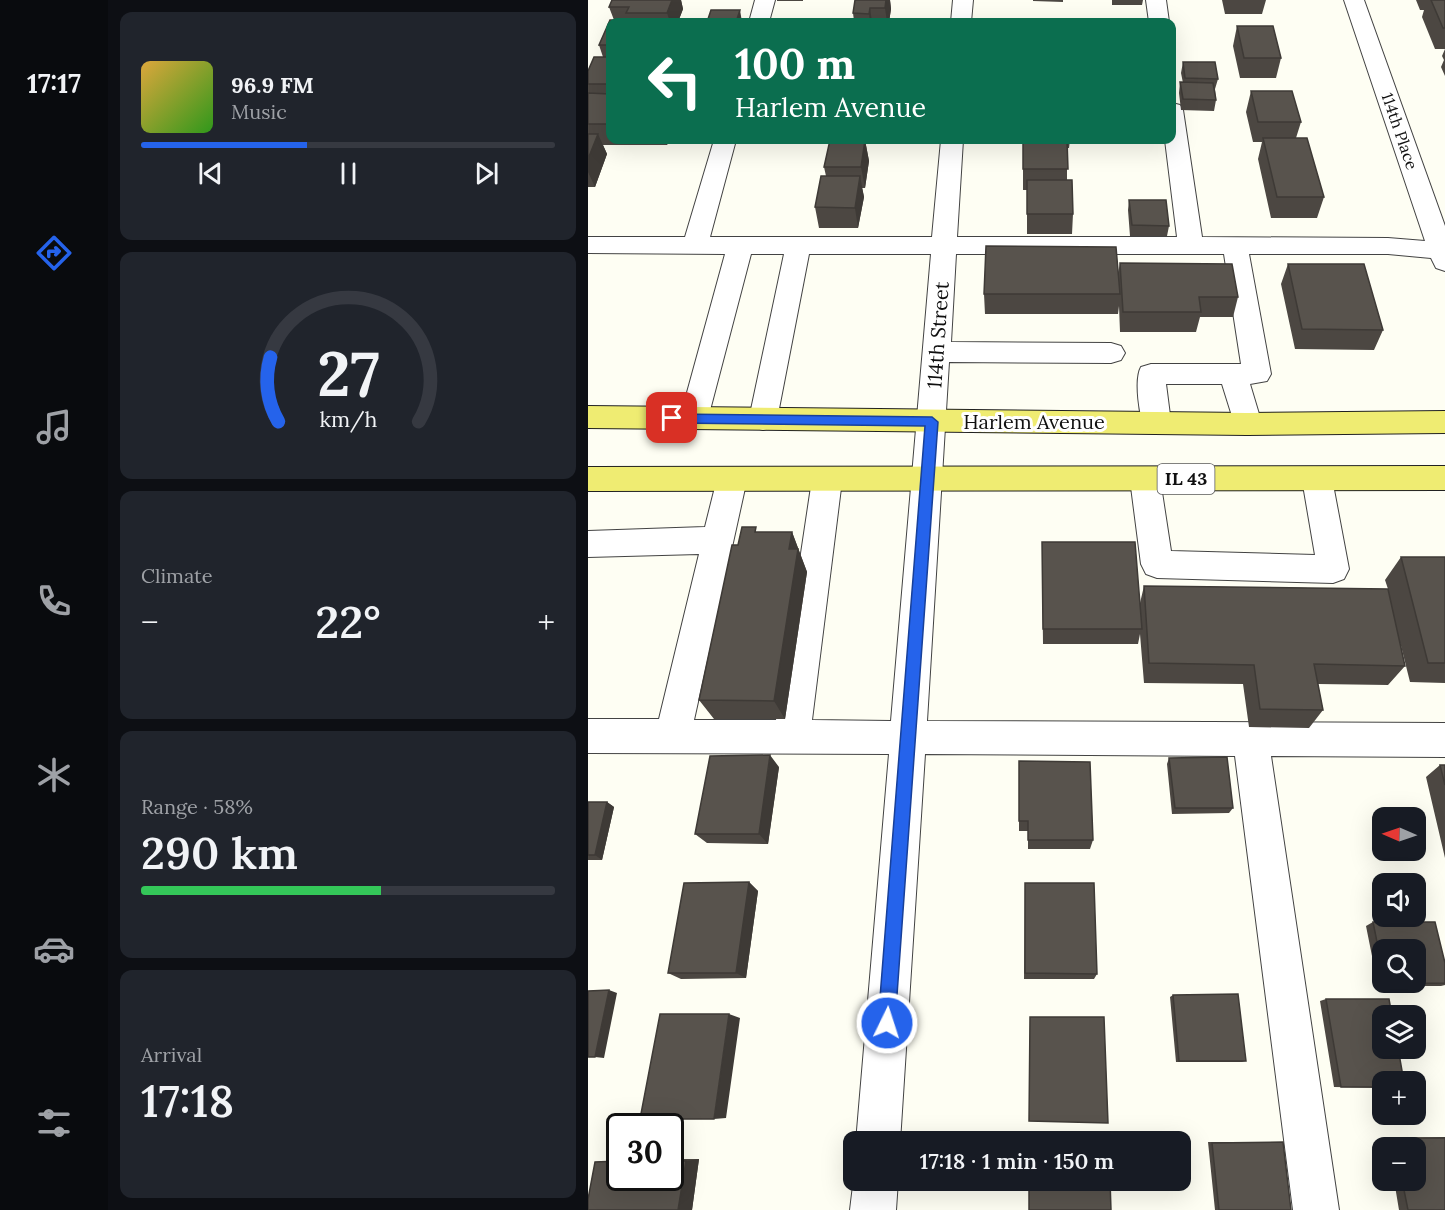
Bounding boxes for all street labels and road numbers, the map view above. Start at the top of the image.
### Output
street label: 114th Place [1378,90,1423,172]
street label: 114th Street [921,280,954,389]
street label: Harlem Avenue [963,409,1105,434]
road number: IL 43 [1158,464,1214,494]

